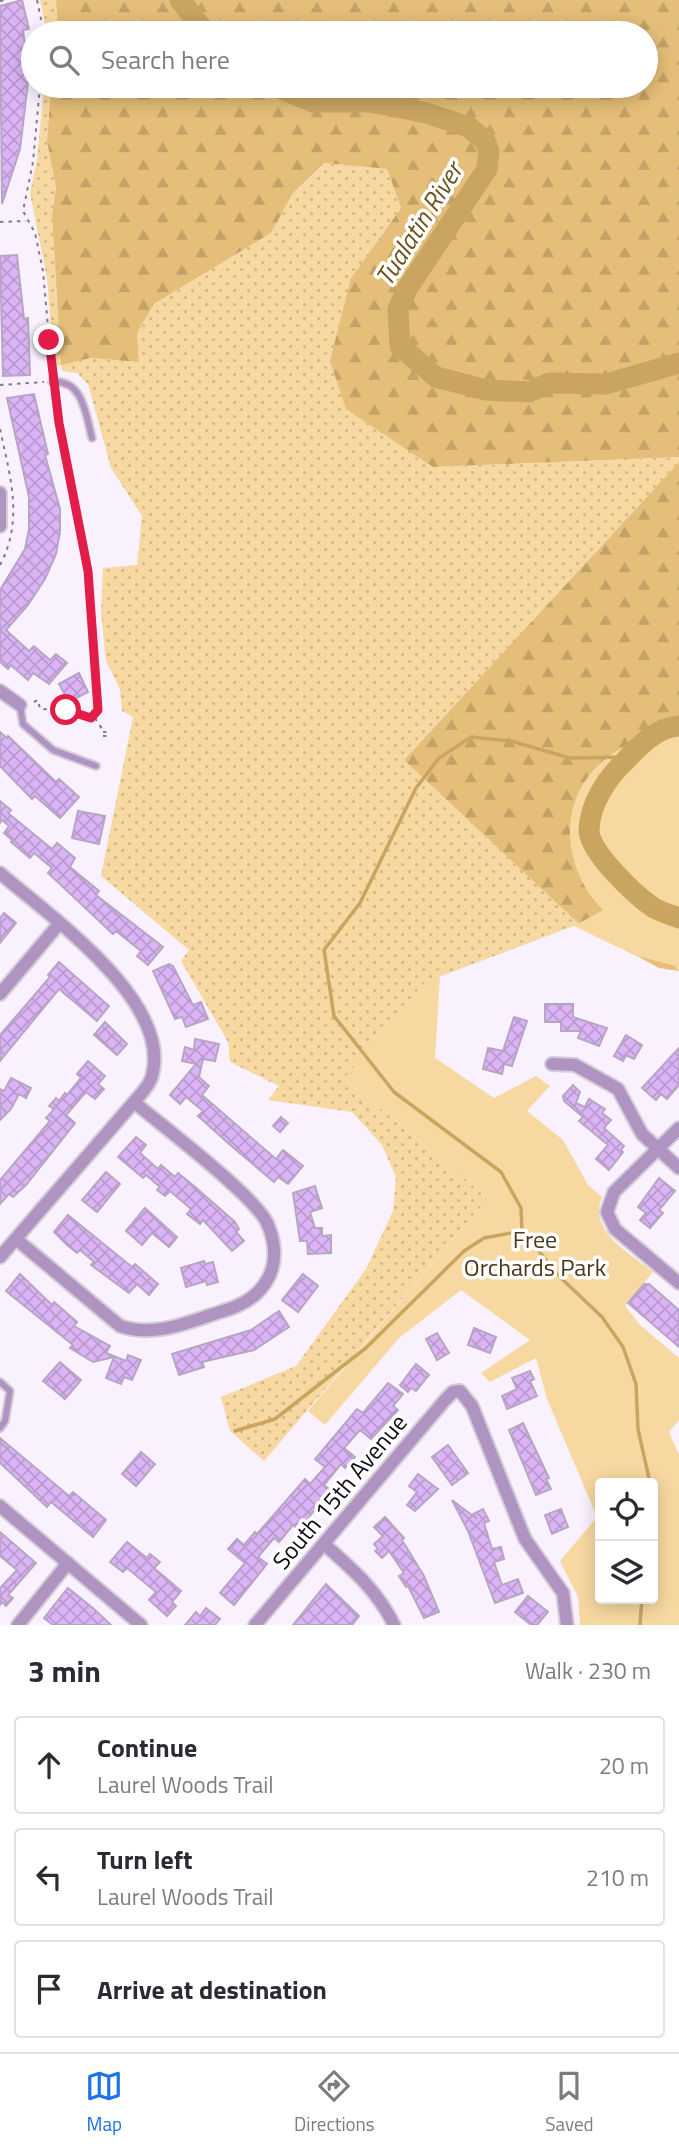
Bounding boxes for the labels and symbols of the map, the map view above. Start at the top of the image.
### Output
water label: Tualatin River [365,152,473,293]
route end [33,324,64,355]
route start [50,694,81,725]
park label: Free Orchards Park [464,1221,607,1285]
street label: South 15th Avenue [263,1406,415,1577]

